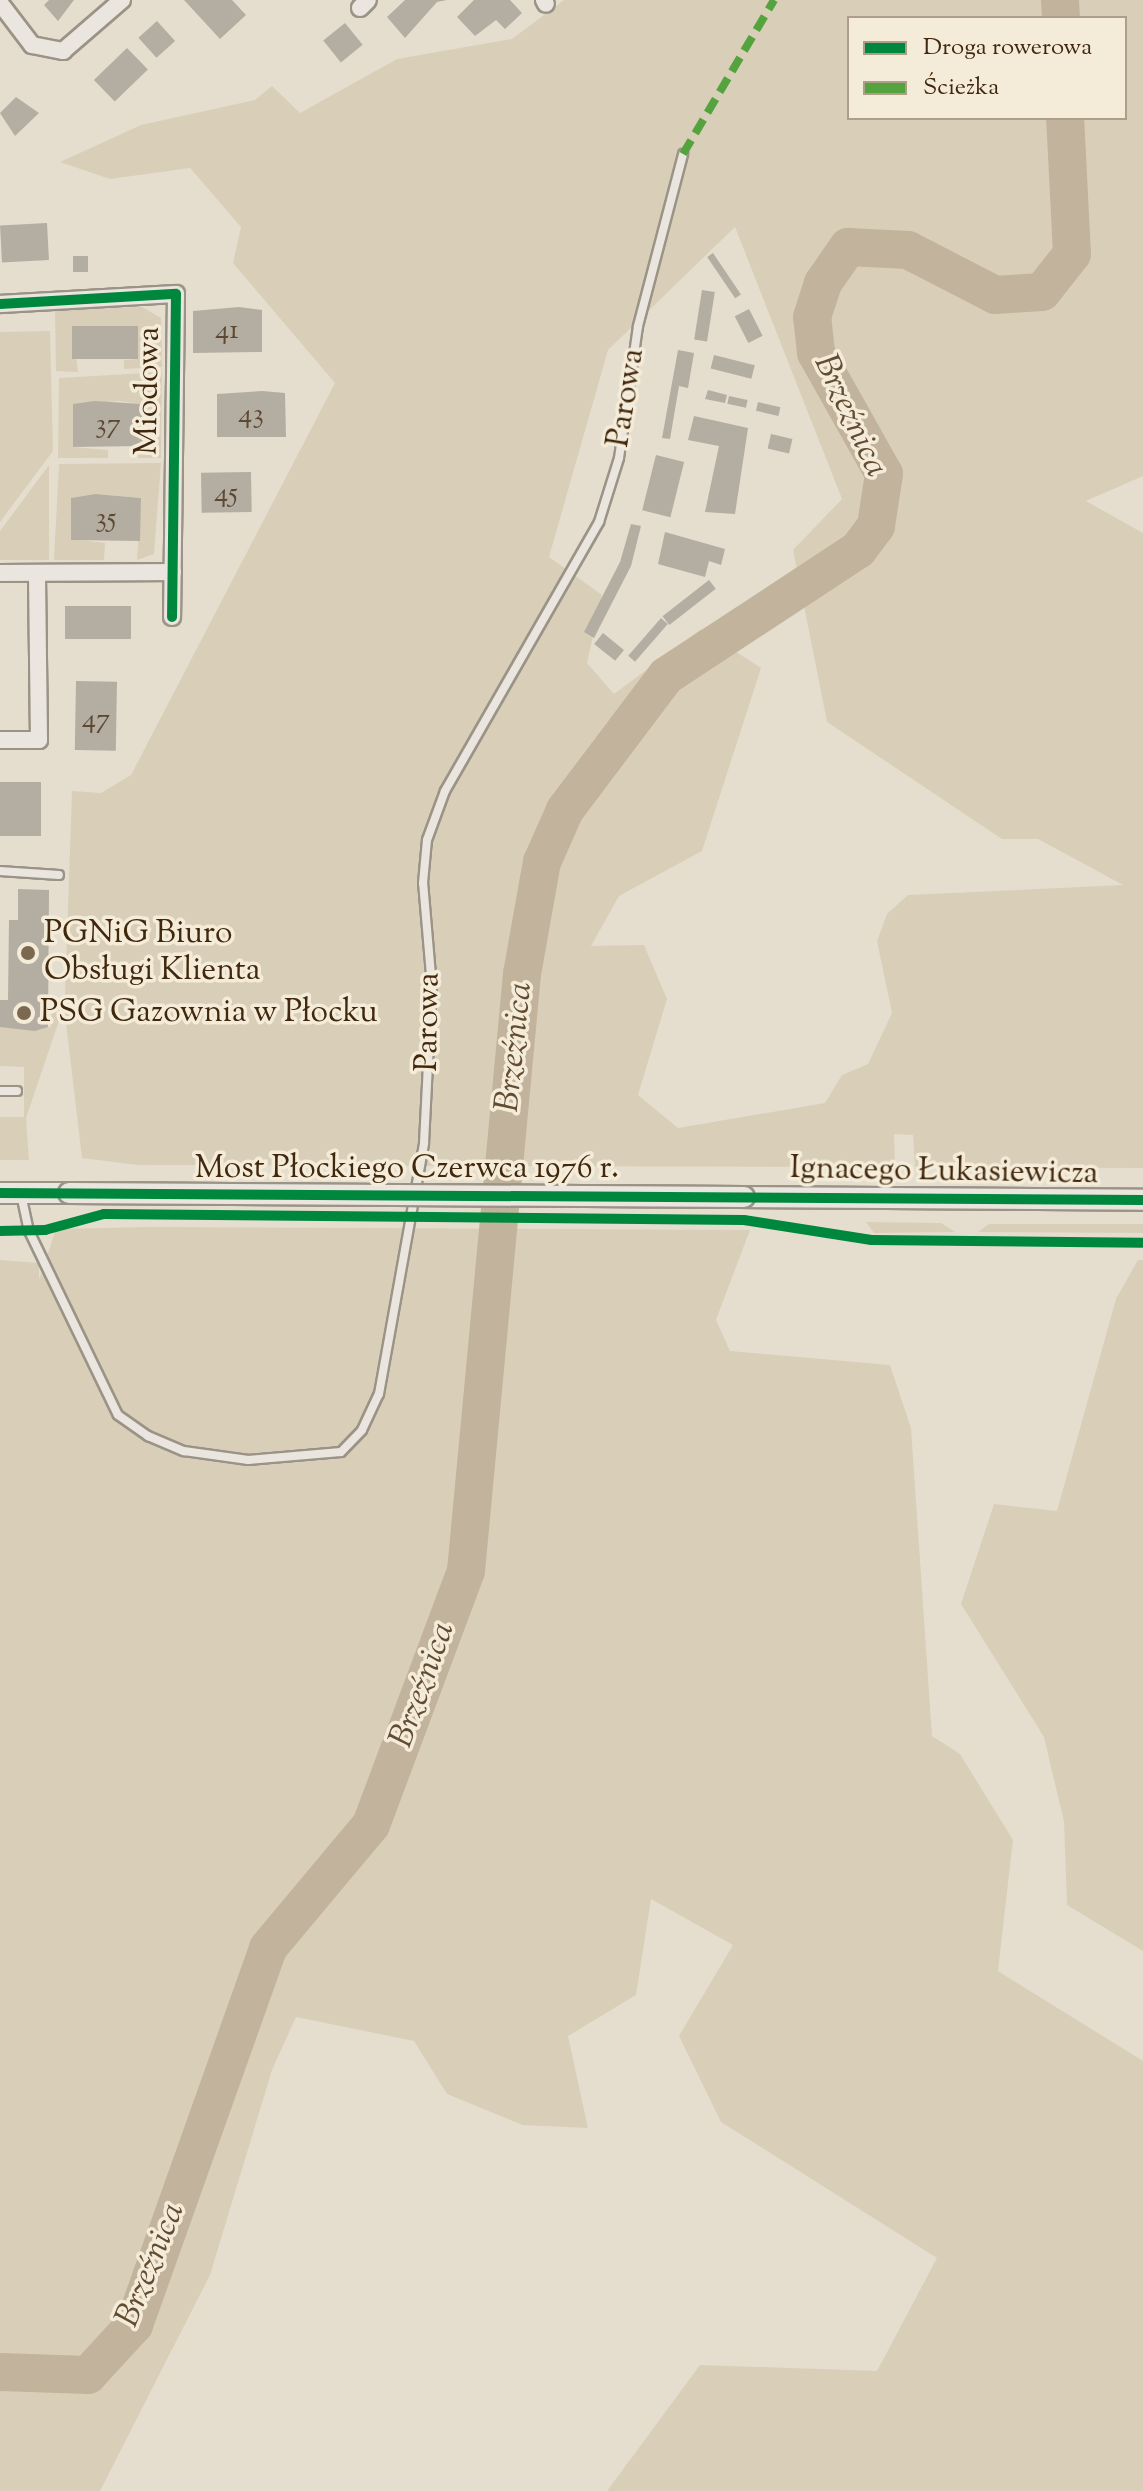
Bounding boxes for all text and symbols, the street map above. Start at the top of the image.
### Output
legend [847,16,1127,120]
text: Droga rowerowa [923,31,1092,65]
text: Ścieżka [923,71,999,105]
house number: 41 [215,314,239,348]
street label: Miodowa [129,326,169,456]
street label: Parowa [600,346,654,450]
water label: Brzeźnica [804,348,896,484]
house number: 43 [238,398,264,432]
house number: 37 [95,408,121,442]
house number: 45 [214,477,238,511]
house number: 35 [96,502,116,536]
house number: 47 [82,703,110,737]
place label: PGNiG Biuro Obsługi Klienta [44,916,260,991]
marker: PGNiG Biuro Obsługi Klienta [19,944,37,962]
street label: Parowa [409,972,449,1072]
water label: Brzeźnica [488,980,542,1114]
place label: PSG Gazownia w Płocku [40,994,378,1032]
marker: PSG Gazownia w Płocku [15,1004,33,1022]
street label: Most Płockiego Czerwca 1976 r. [195,1150,619,1188]
street label: Ignacego Łukasiewicza [789,1150,1099,1194]
water label: Brzeźnica [382,1617,464,1753]
water label: Brzeźnica [108,2197,194,2333]

